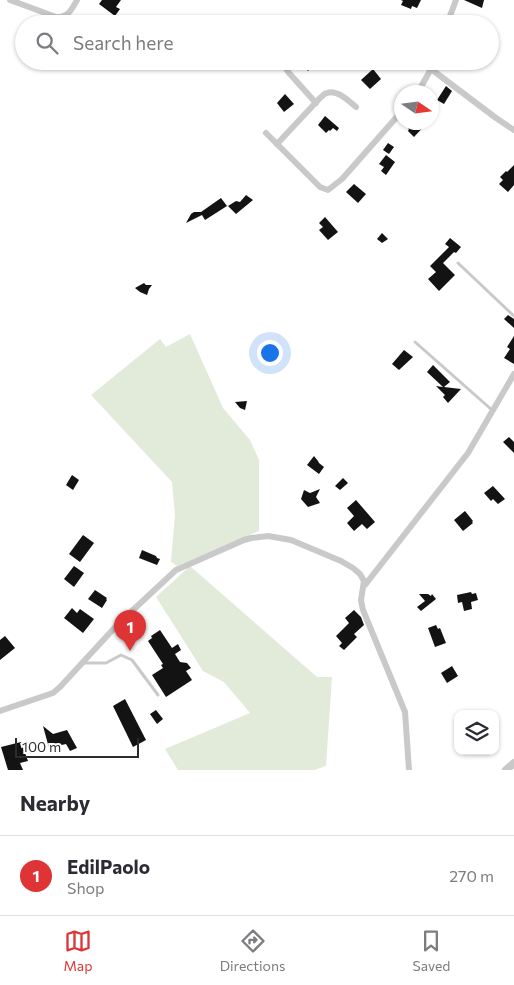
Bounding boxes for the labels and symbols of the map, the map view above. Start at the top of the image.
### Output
north arrow [394,85,439,130]
your location [257,340,283,366]
pin: 1 [114,610,146,651]
scale bar [15,735,139,758]

